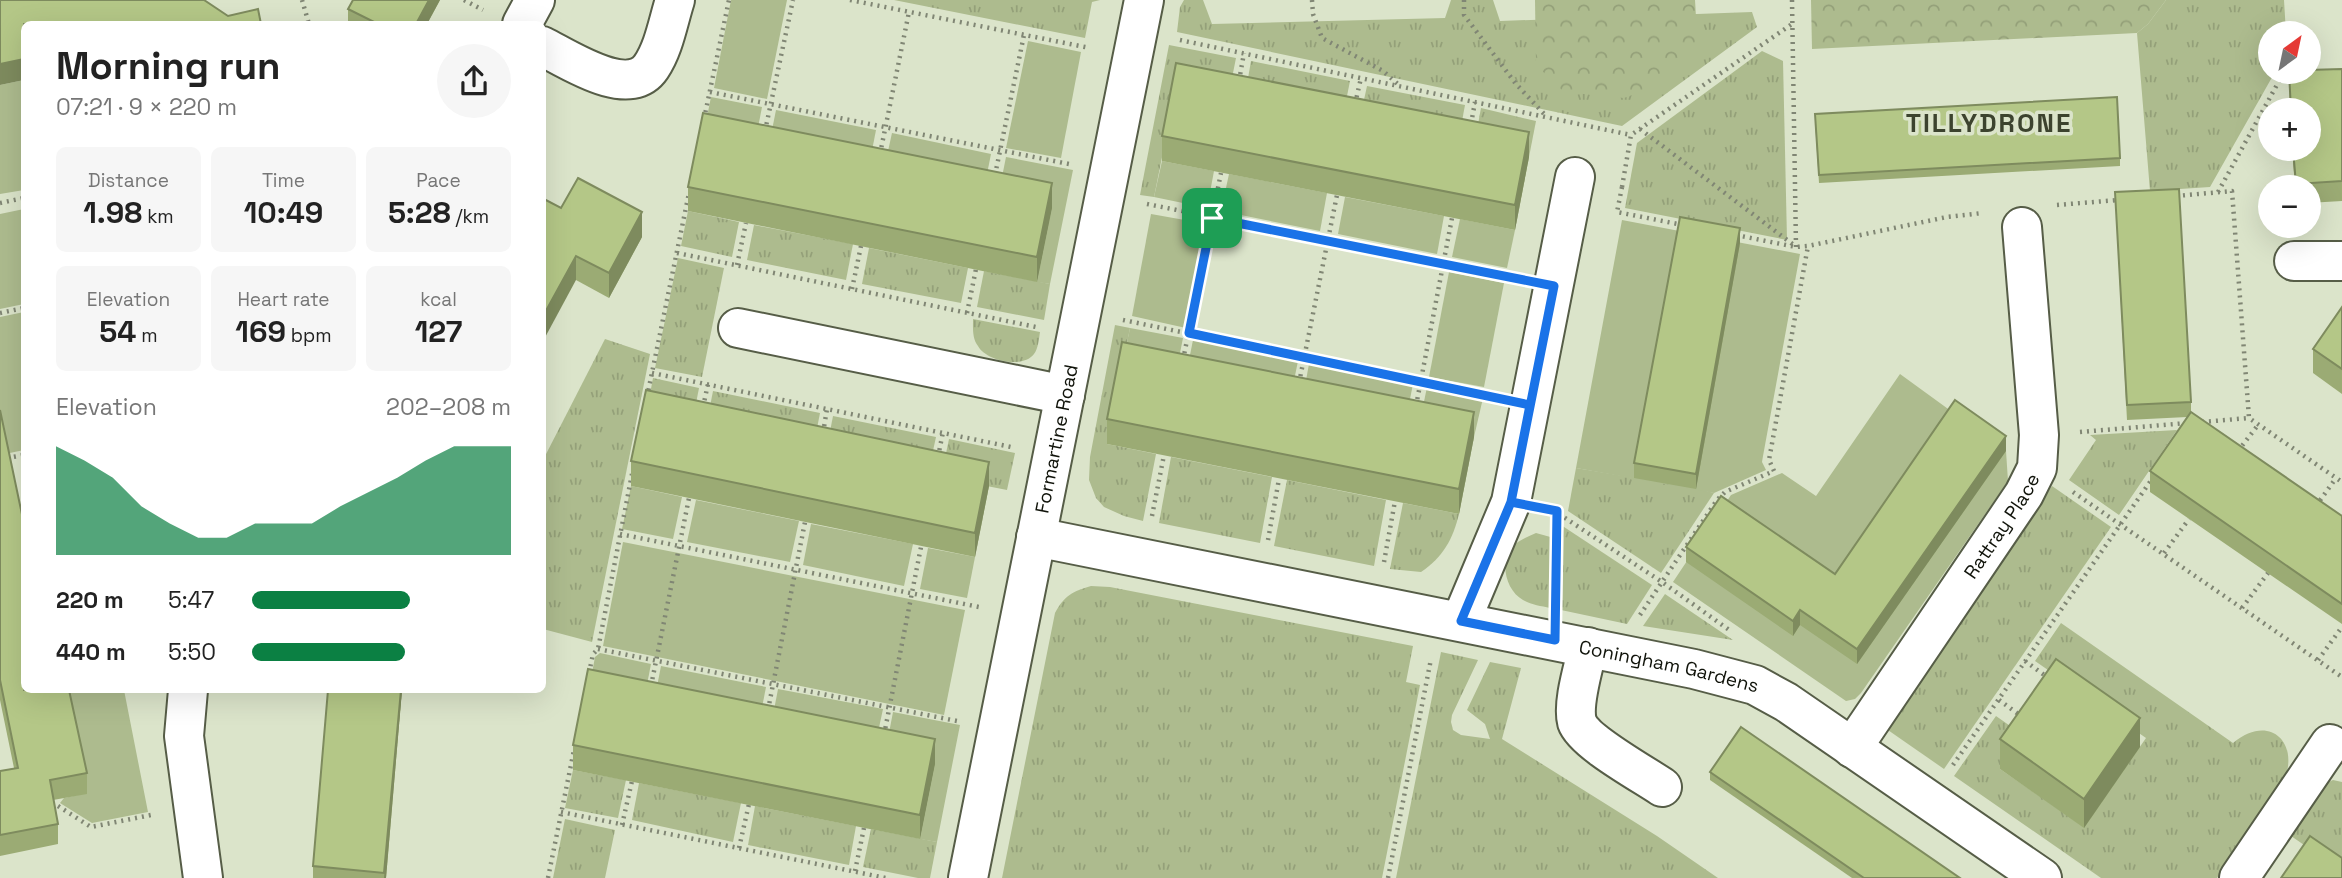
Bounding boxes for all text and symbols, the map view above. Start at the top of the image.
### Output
north arrow [2258,21,2320,84]
map controls [2258,21,2321,238]
text: Morning run [56,42,281,90]
button: share [437,44,511,118]
text: 07:21 · 9 × 220 m [56,92,237,122]
button: + [2258,98,2321,161]
district label: TILLYDRONE [1906,106,2072,140]
text: Distance [88,168,169,193]
text: Time [262,168,305,193]
text: Pace [416,168,461,193]
button: − [2258,175,2321,238]
pin [1182,188,1242,248]
text: 1.98 [83,193,142,232]
text: 10:49 [244,193,323,232]
text: 5:28 [388,193,451,232]
icon: arrive [1193,199,1231,237]
text: km [142,204,174,229]
text: /km [451,204,489,229]
text: Elevation [87,287,170,312]
text: Heart rate [237,287,330,312]
text: kcal [420,287,457,312]
text: 54 [99,312,136,351]
text: 169 [235,312,286,351]
text: 127 [415,312,462,351]
text: m [136,323,158,348]
text: bpm [286,323,332,348]
street label: Formartine Road [1029,362,1083,515]
text: Elevation [56,392,157,422]
text: 202–208 m [386,392,511,422]
street label: Rattray Place [1958,469,2045,583]
text: 220 m [56,585,124,615]
text: 5:47 [168,585,214,615]
street label: Coningham Gardens [1577,634,1762,698]
text: 440 m [56,637,126,667]
text: 5:50 [168,637,216,667]

